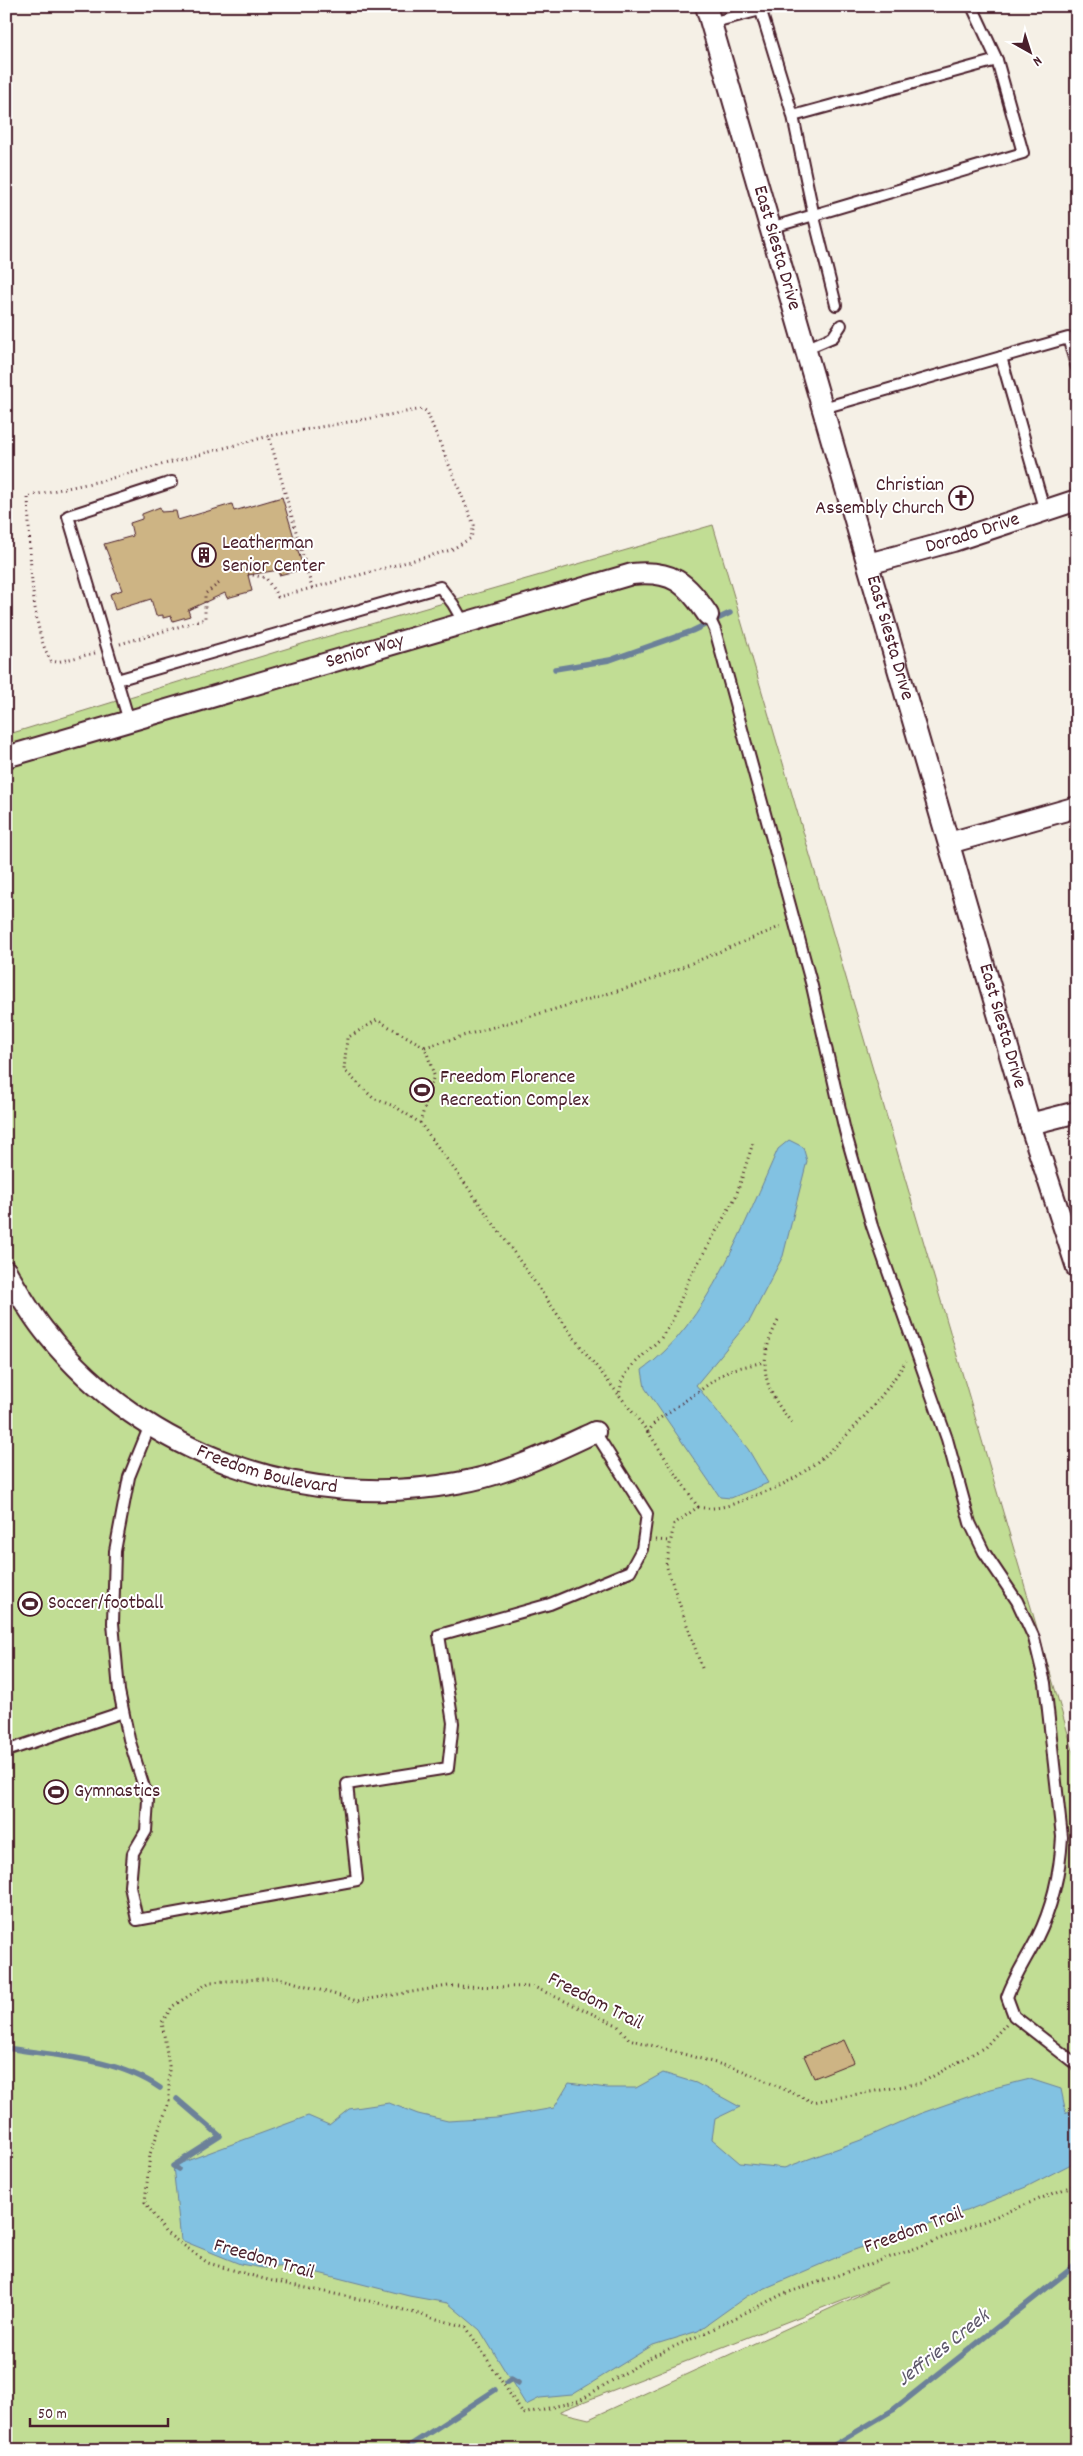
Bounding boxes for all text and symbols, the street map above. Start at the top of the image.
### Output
north arrow [1006,28,1056,78]
text: N [1028,51,1046,71]
street label: East Siesta Drive [745,182,808,314]
place label: Christian Assembly Church [815,472,944,523]
church icon: Christian Assembly Church [948,485,974,511]
street label: Dorado Drive [922,506,1024,562]
place label: Leatherman Senior Center [222,530,326,581]
building icon: Leatherman Senior Center [191,542,217,568]
street label: East Siesta Drive [858,572,921,704]
street label: Senior Way [322,627,408,677]
street label: East Siesta Drive [970,960,1033,1092]
place label: Freedom Florence Recreation Complex [440,1064,589,1115]
sports icon: Freedom Florence Recreation Complex [409,1077,435,1103]
street label: Freedom Boulevard [191,1438,339,1502]
place label: Soccer/football [48,1590,164,1618]
sports icon: Soccer/football [17,1591,43,1617]
place label: Gymnastics [74,1778,160,1806]
sports icon: Gymnastics [43,1779,69,1805]
street label: Freedom Trail [542,1966,648,2038]
street label: Freedom Trail [860,2200,968,2262]
street label: Freedom Trail [210,2232,318,2288]
water label: Jeffries Creek [891,2302,999,2395]
scale bar [30,2396,168,2428]
text: 50 m [38,2404,67,2426]

